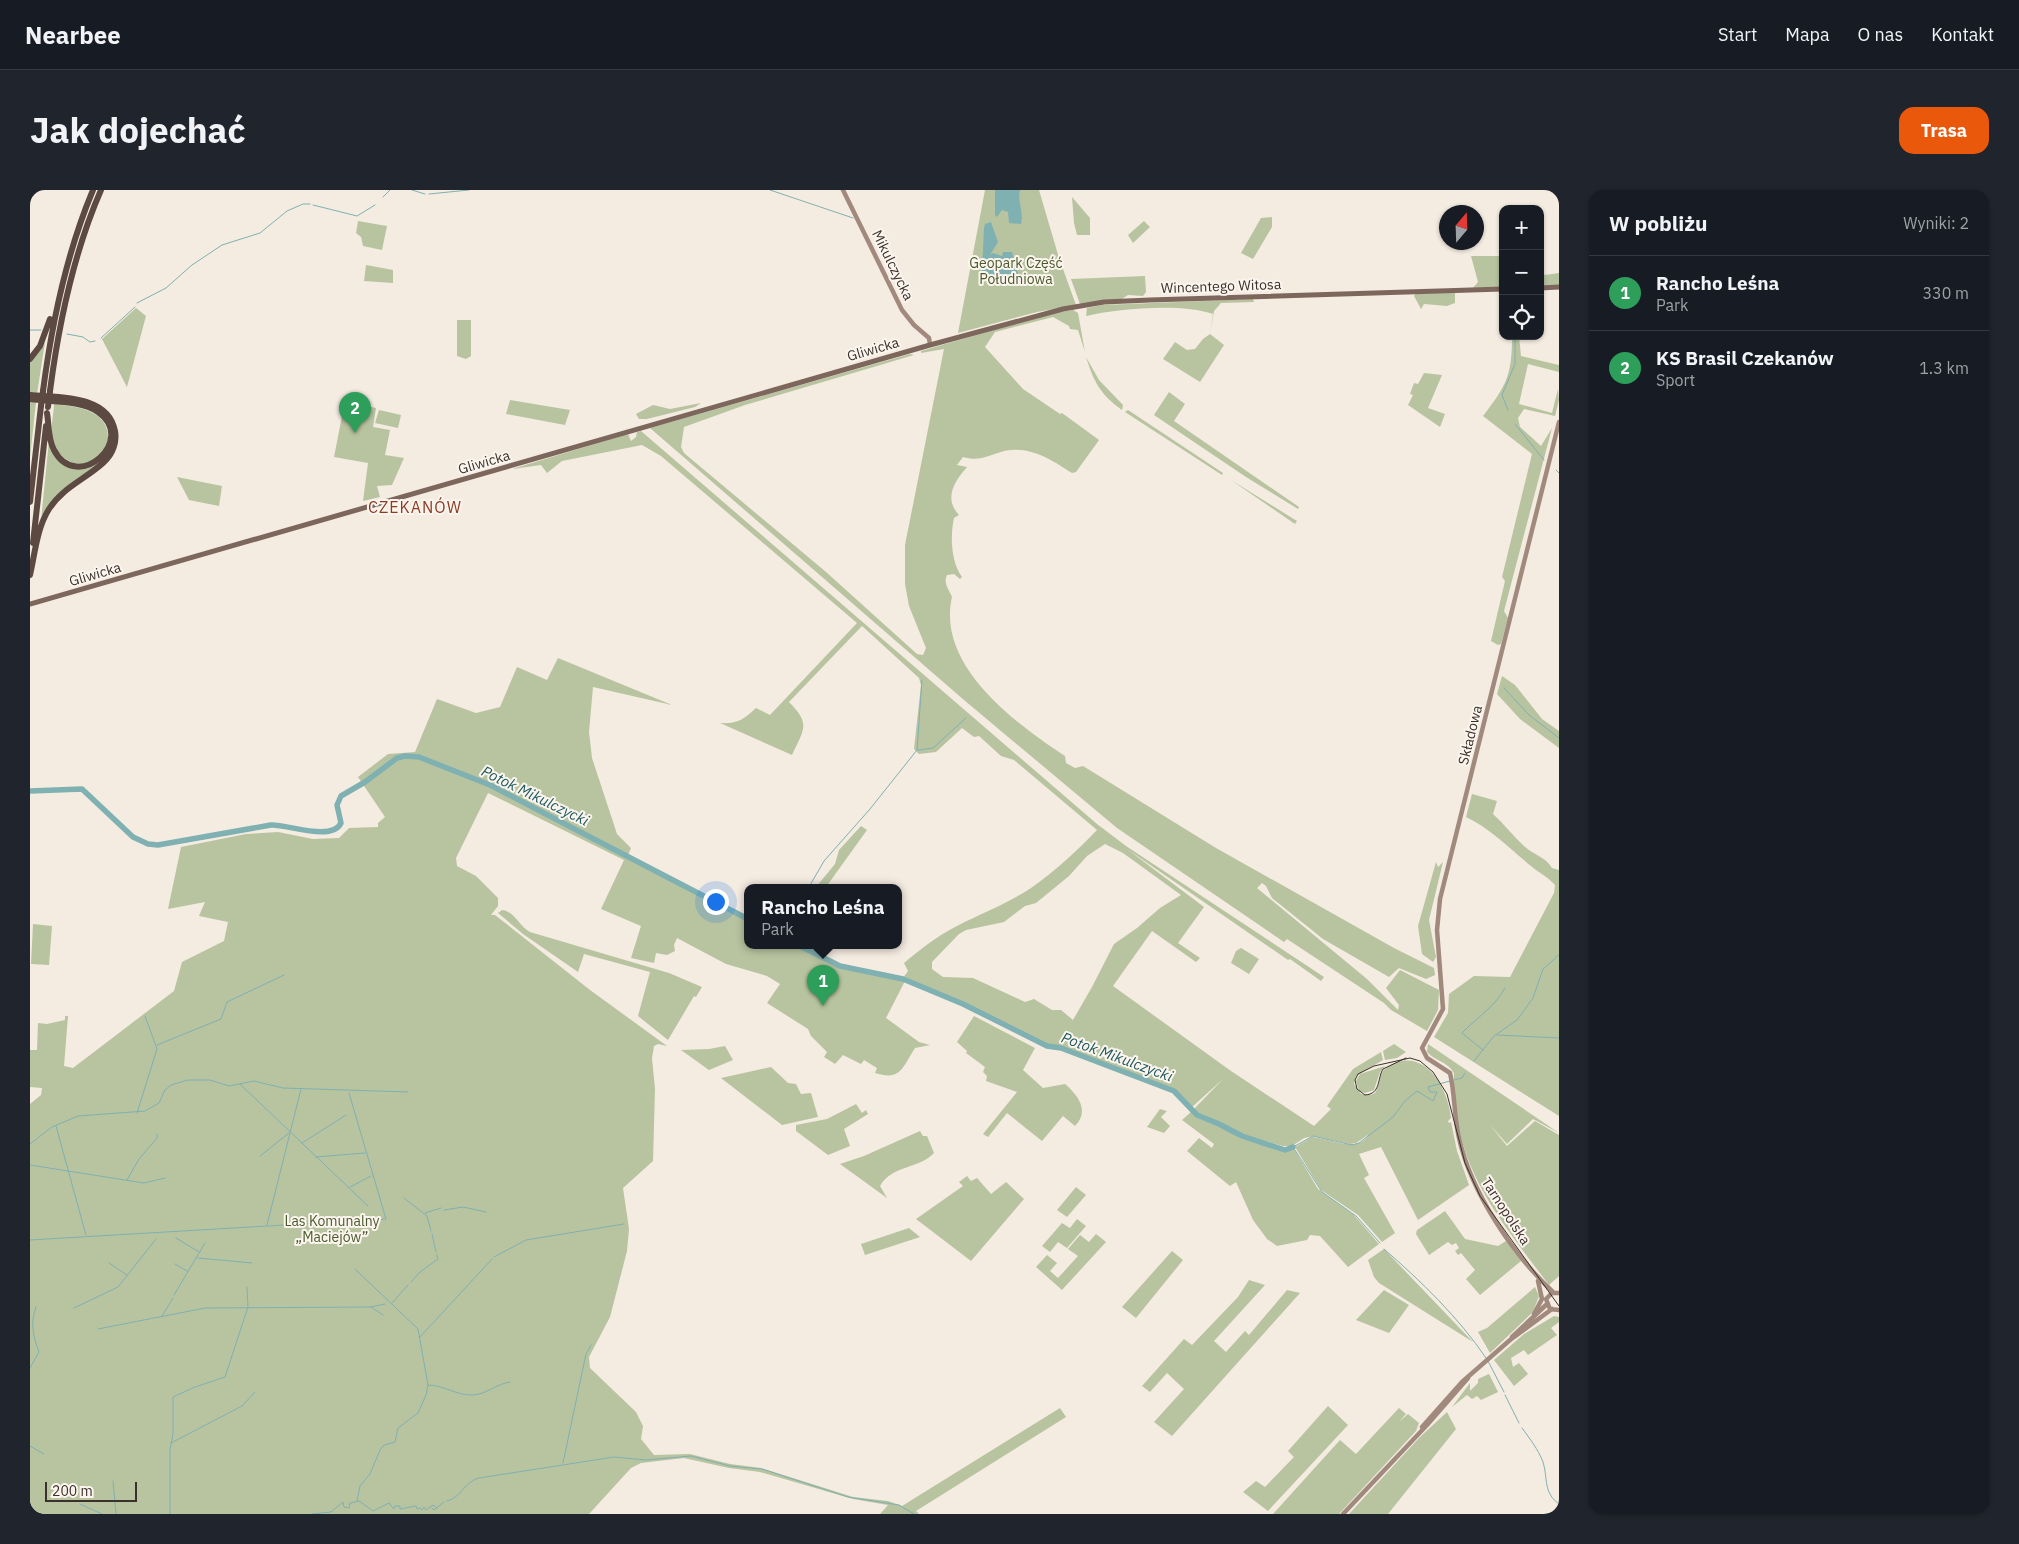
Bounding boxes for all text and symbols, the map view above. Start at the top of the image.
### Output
text: Nearbee [25,19,121,51]
text: Start [1718,23,1757,46]
text: Mapa [1785,23,1830,46]
text: O nas [1858,23,1903,46]
text: Kontakt [1931,23,1994,46]
text: Jak dojechać [30,107,246,153]
button: Trasa [1899,107,1989,154]
north arrow [1439,205,1484,250]
map controls [1499,205,1544,340]
button: + [1499,205,1544,250]
text: W pobliżu [1609,209,1708,237]
text: Wyniki: 2 [1903,213,1969,233]
street label: Mikulczycka [868,227,918,304]
button: − [1499,250,1544,295]
park label: Geopark Część Południowa [969,254,1063,288]
text: Rancho Leśna [1656,271,1779,295]
street label: Wincentego Witosa [1160,275,1282,297]
text: 1 [1620,283,1630,303]
text: 330 m [1922,283,1969,303]
button: locate [1499,295,1544,340]
text: Park [1656,295,1688,315]
street label: Gliwicka [845,333,902,365]
text: KS Brasil Czekanów [1656,346,1834,370]
text: 2 [1620,358,1630,378]
text: 1.3 km [1919,358,1969,378]
text: Sport [1656,370,1695,390]
pin: 2 [339,392,371,433]
street label: Gliwicka [456,446,513,478]
district label: CZEKANÓW [368,496,462,517]
street label: Gliwicka [67,558,124,590]
street label: Składowa [1454,703,1486,767]
water label: Potok Mikulczycki [478,761,592,830]
popup [744,884,902,949]
your location [703,889,729,915]
text: Rancho Leśna [761,895,885,919]
text: Park [761,919,794,939]
pin: 1 [807,965,839,1006]
water label: Potok Mikulczycki [1059,1028,1176,1086]
street label: Tarnopolska [1478,1174,1535,1249]
park label: Las Komunalny „Maciejów” [284,1212,380,1246]
scale bar [45,1479,138,1502]
text: 200 m [52,1482,93,1500]

